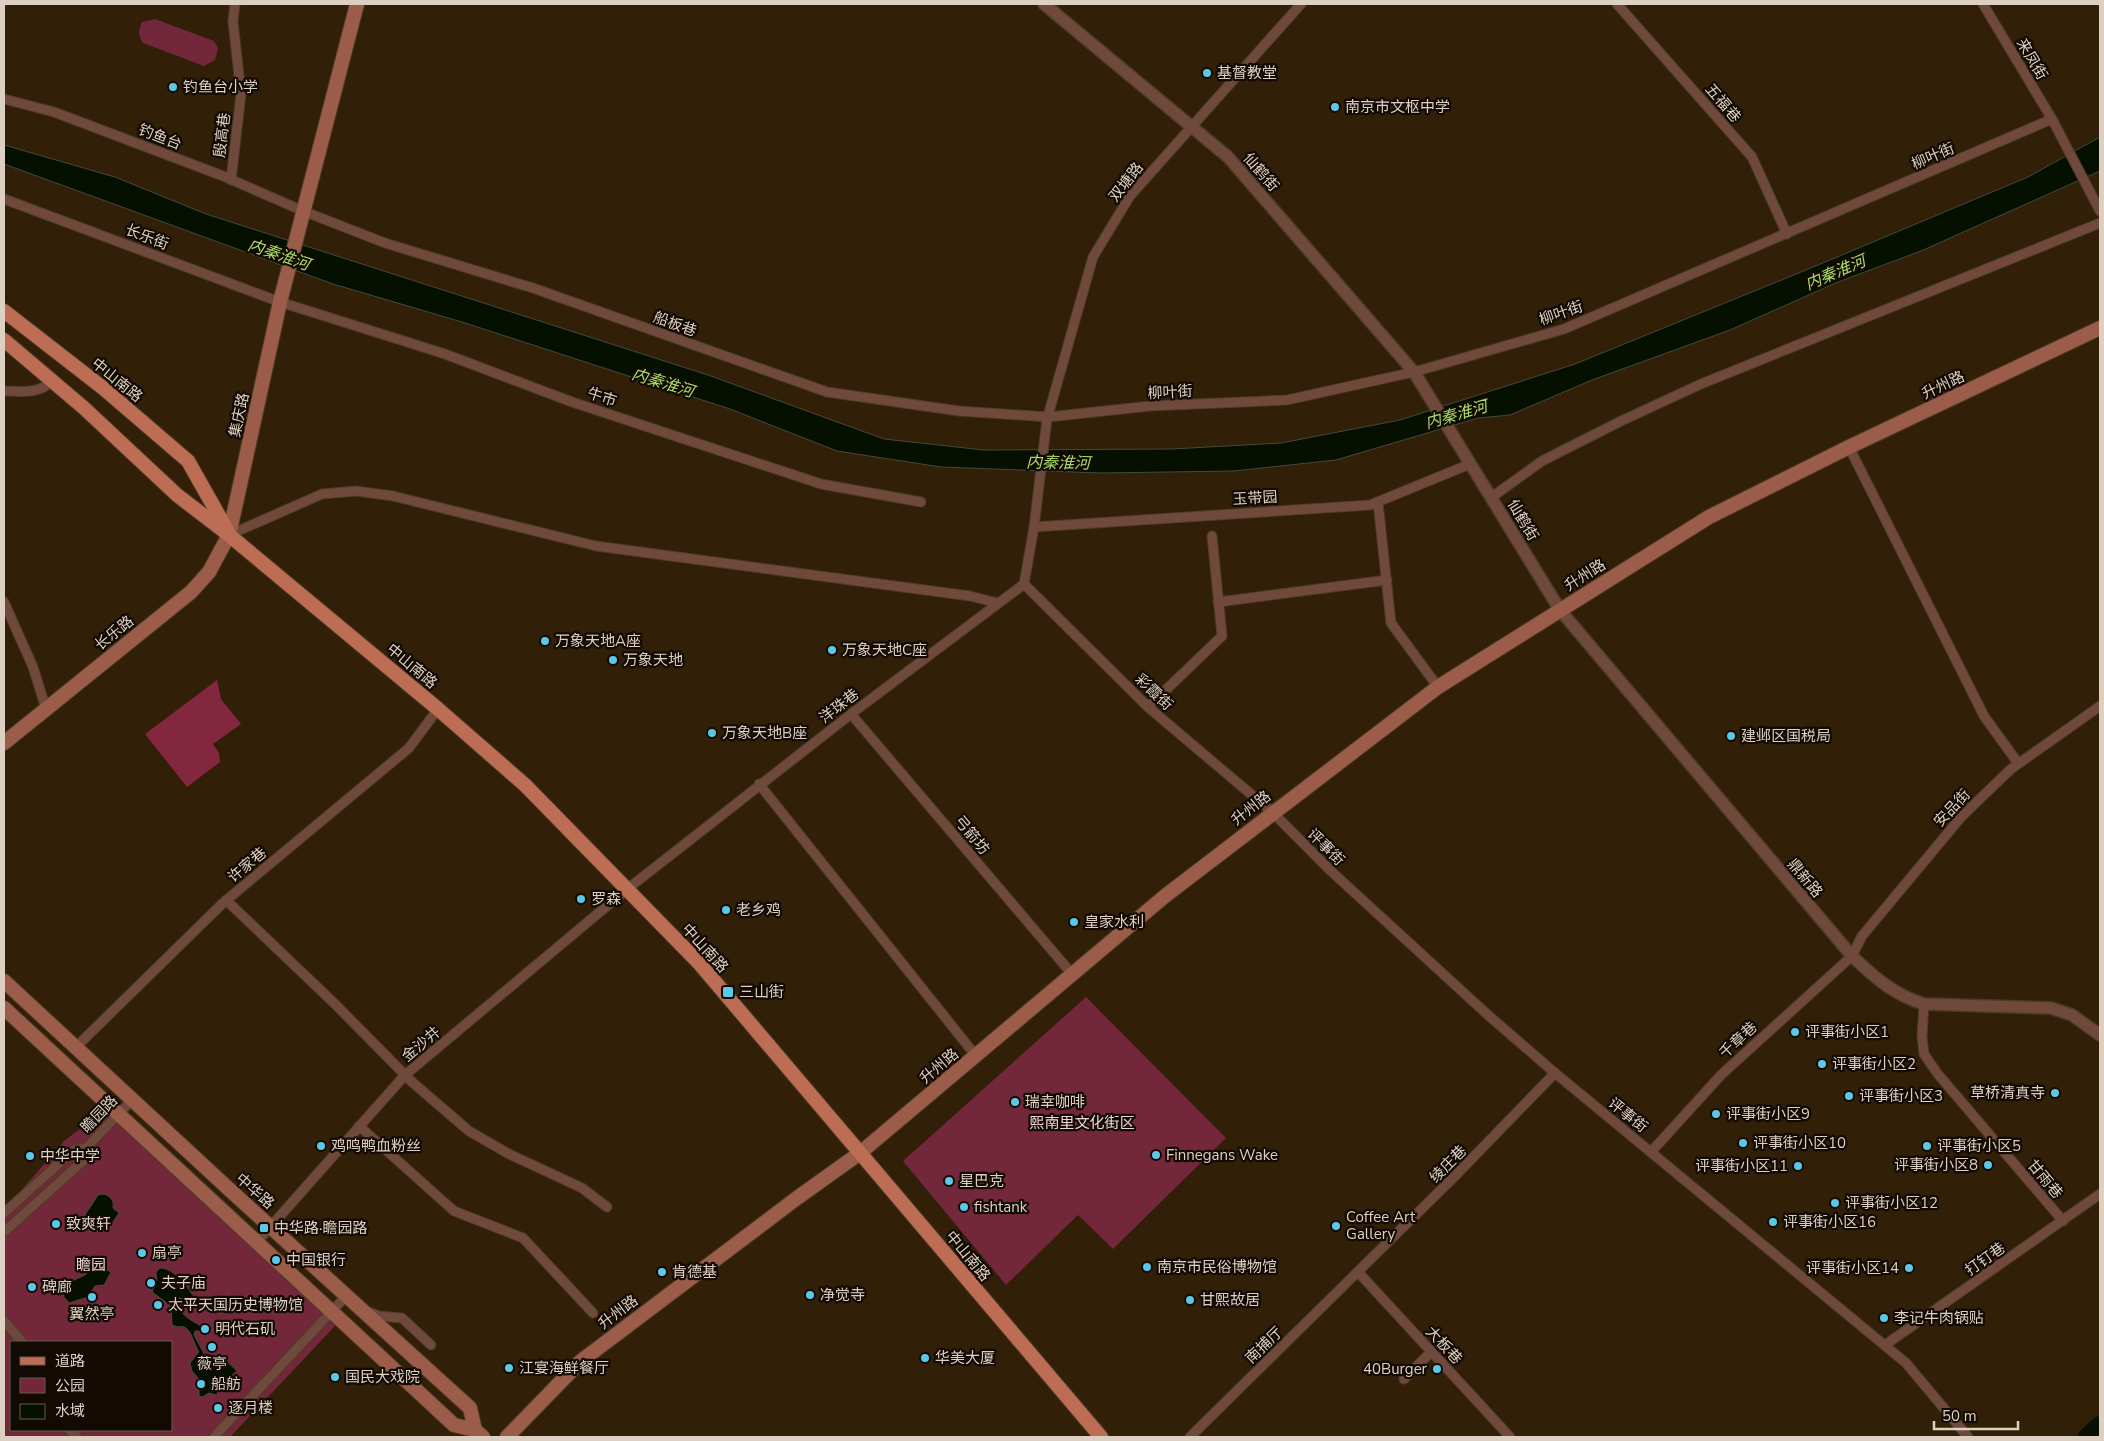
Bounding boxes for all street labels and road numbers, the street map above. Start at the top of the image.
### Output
street label: 来凤街 [2012,35,2052,83]
street label: 五福巷 [1701,79,1745,127]
street label: 殷高巷 [209,111,235,159]
street label: 钓鱼台 [135,120,185,154]
street label: 柳叶街 [1908,138,1958,174]
street label: 仙鹤街 [1239,148,1283,196]
street label: 双塘路 [1104,158,1148,206]
street label: 长乐街 [122,220,172,254]
street label: 柳叶街 [1536,296,1586,330]
street label: 船板巷 [650,307,700,341]
street label: 中山南路 [87,353,147,407]
street label: 升州路 [1918,366,1968,404]
street label: 柳叶街 [1147,381,1193,403]
street label: 牛市 [585,383,619,411]
street label: 集庆路 [225,391,253,439]
street label: 玉带园 [1232,487,1278,509]
street label: 仙鹤街 [1503,496,1543,544]
street label: 升州路 [1561,555,1609,595]
street label: 长乐路 [90,611,138,655]
street label: 中山南路 [383,639,441,693]
street label: 彩霞街 [1131,669,1177,715]
street label: 洋珠巷 [815,684,863,728]
street label: 安品街 [1929,785,1975,831]
street label: 升州路 [1227,786,1275,830]
street label: 弓箭坊 [950,811,994,859]
street label: 评事街 [1303,824,1349,870]
street label: 许家巷 [223,843,271,887]
street label: 鼎新路 [1783,854,1827,902]
street label: 中山南路 [677,919,733,977]
street label: 千章巷 [1715,1017,1761,1063]
street label: 金沙井 [397,1022,445,1066]
street label: 升州路 [915,1044,963,1088]
street label: 瞻园路 [76,1091,122,1137]
street label: 评事街 [1604,1093,1652,1137]
street label: 绫庄巷 [1425,1141,1471,1187]
street label: 甘雨巷 [2023,1155,2067,1203]
street label: 中华路 [231,1169,279,1213]
street label: 中山南路 [941,1227,995,1285]
street label: 打钉巷 [1961,1238,2009,1280]
street label: 升州路 [594,1290,642,1334]
street label: 南捕厅 [1241,1322,1287,1368]
street label: 大板巷 [1421,1322,1467,1368]

